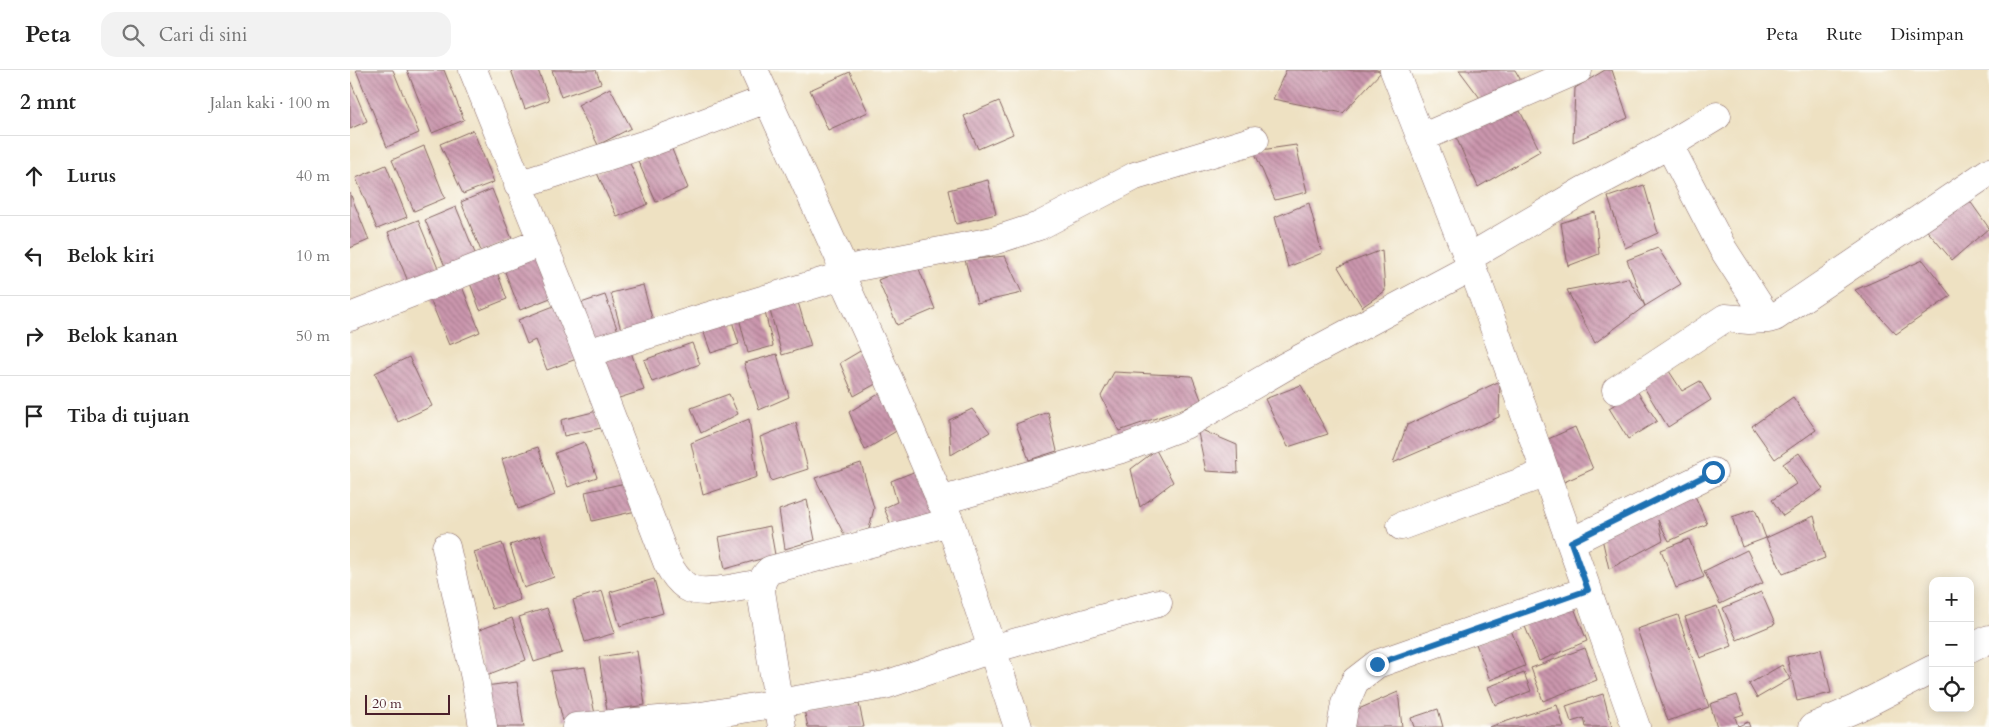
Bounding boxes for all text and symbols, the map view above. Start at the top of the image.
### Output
search box [101,12,451,57]
text: Peta [25,18,71,51]
icon: search [119,21,147,49]
text: Cari di sini [159,22,247,48]
text: Peta [1766,22,1798,47]
text: Rute [1826,22,1862,47]
text: Disimpan [1890,22,1964,47]
text: 2 mnt [20,88,76,117]
text: Jalan kaki · 100 m [210,92,330,114]
icon: ahead [20,162,48,190]
text: Lurus [67,163,116,189]
text: 40 m [296,165,330,187]
icon: left [20,242,48,270]
text: Belok kiri [67,243,154,269]
text: 10 m [296,245,330,267]
icon: right [20,322,48,350]
text: Belok kanan [67,323,178,349]
text: 50 m [296,325,330,347]
icon: arrive [20,402,48,430]
text: Tiba di tujuan [67,403,190,429]
route start [1702,461,1725,484]
map controls [1929,577,1974,712]
button: + [1929,577,1974,622]
button: − [1929,622,1974,667]
route end [1366,653,1389,676]
button: locate [1929,667,1974,712]
scale bar [365,692,450,715]
text: 20 m [372,694,402,713]

